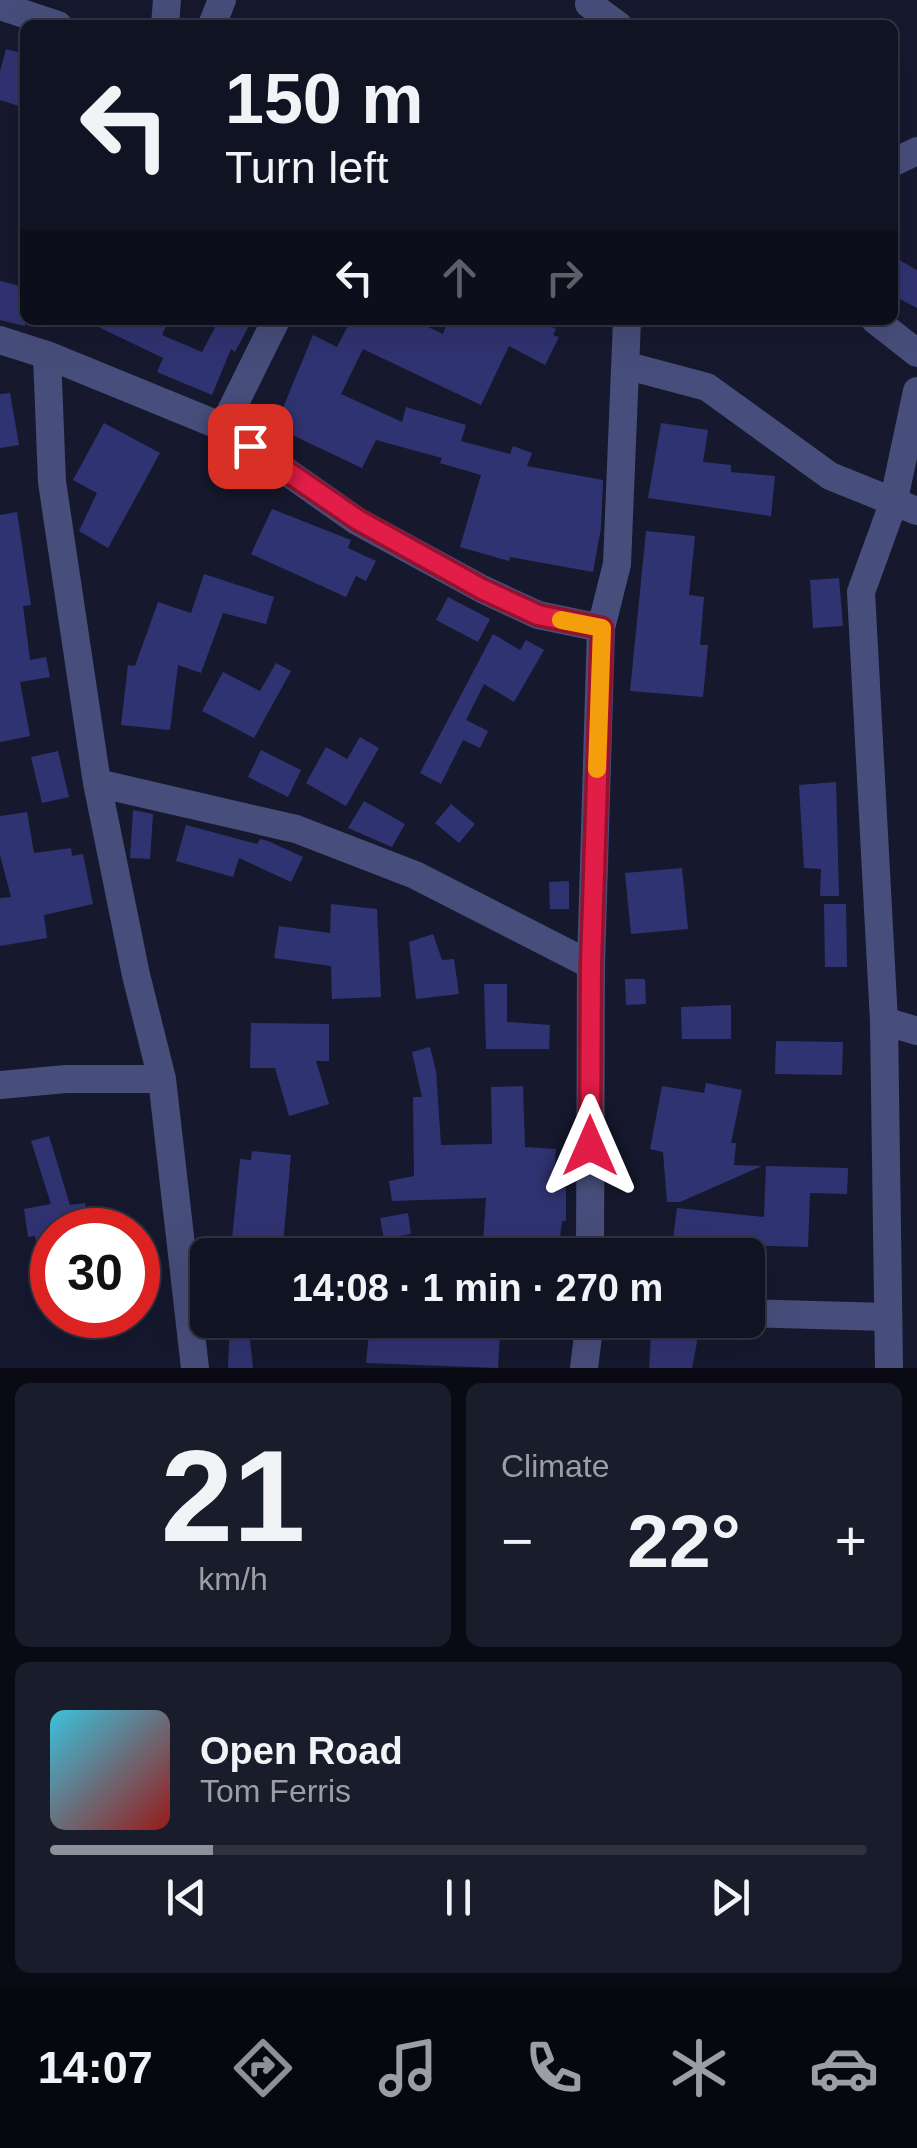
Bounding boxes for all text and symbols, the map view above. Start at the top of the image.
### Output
icon: left [60,60,190,190]
text: 150 m [225,60,423,138]
text: Turn left [225,142,388,193]
icon: left [327,250,382,305]
icon: ahead [432,250,487,305]
icon: right [537,250,592,305]
pin [208,404,293,489]
icon: arrive [223,419,278,474]
position arrow [538,1094,642,1198]
speed limit sign: 30 [30,1208,160,1338]
text: 14:08 · 1 min · 270 m [292,1267,663,1309]
text: 21 [161,1423,305,1569]
text: Climate [501,1448,609,1484]
text: 22° [627,1499,741,1583]
text: − [501,1510,533,1572]
text: + [835,1510,867,1572]
text: km/h [198,1561,268,1597]
text: Open Road [200,1730,403,1772]
text: Tom Ferris [200,1773,351,1809]
icon: previous [159,1870,214,1925]
icon: pause [431,1870,486,1925]
icon: next [703,1870,758,1925]
icon: directions [228,2033,298,2103]
icon: music [373,2033,443,2103]
icon: phone [519,2033,589,2103]
icon: climate [664,2033,734,2103]
icon: car [809,2033,879,2103]
text: 14:07 [38,2042,153,2093]

